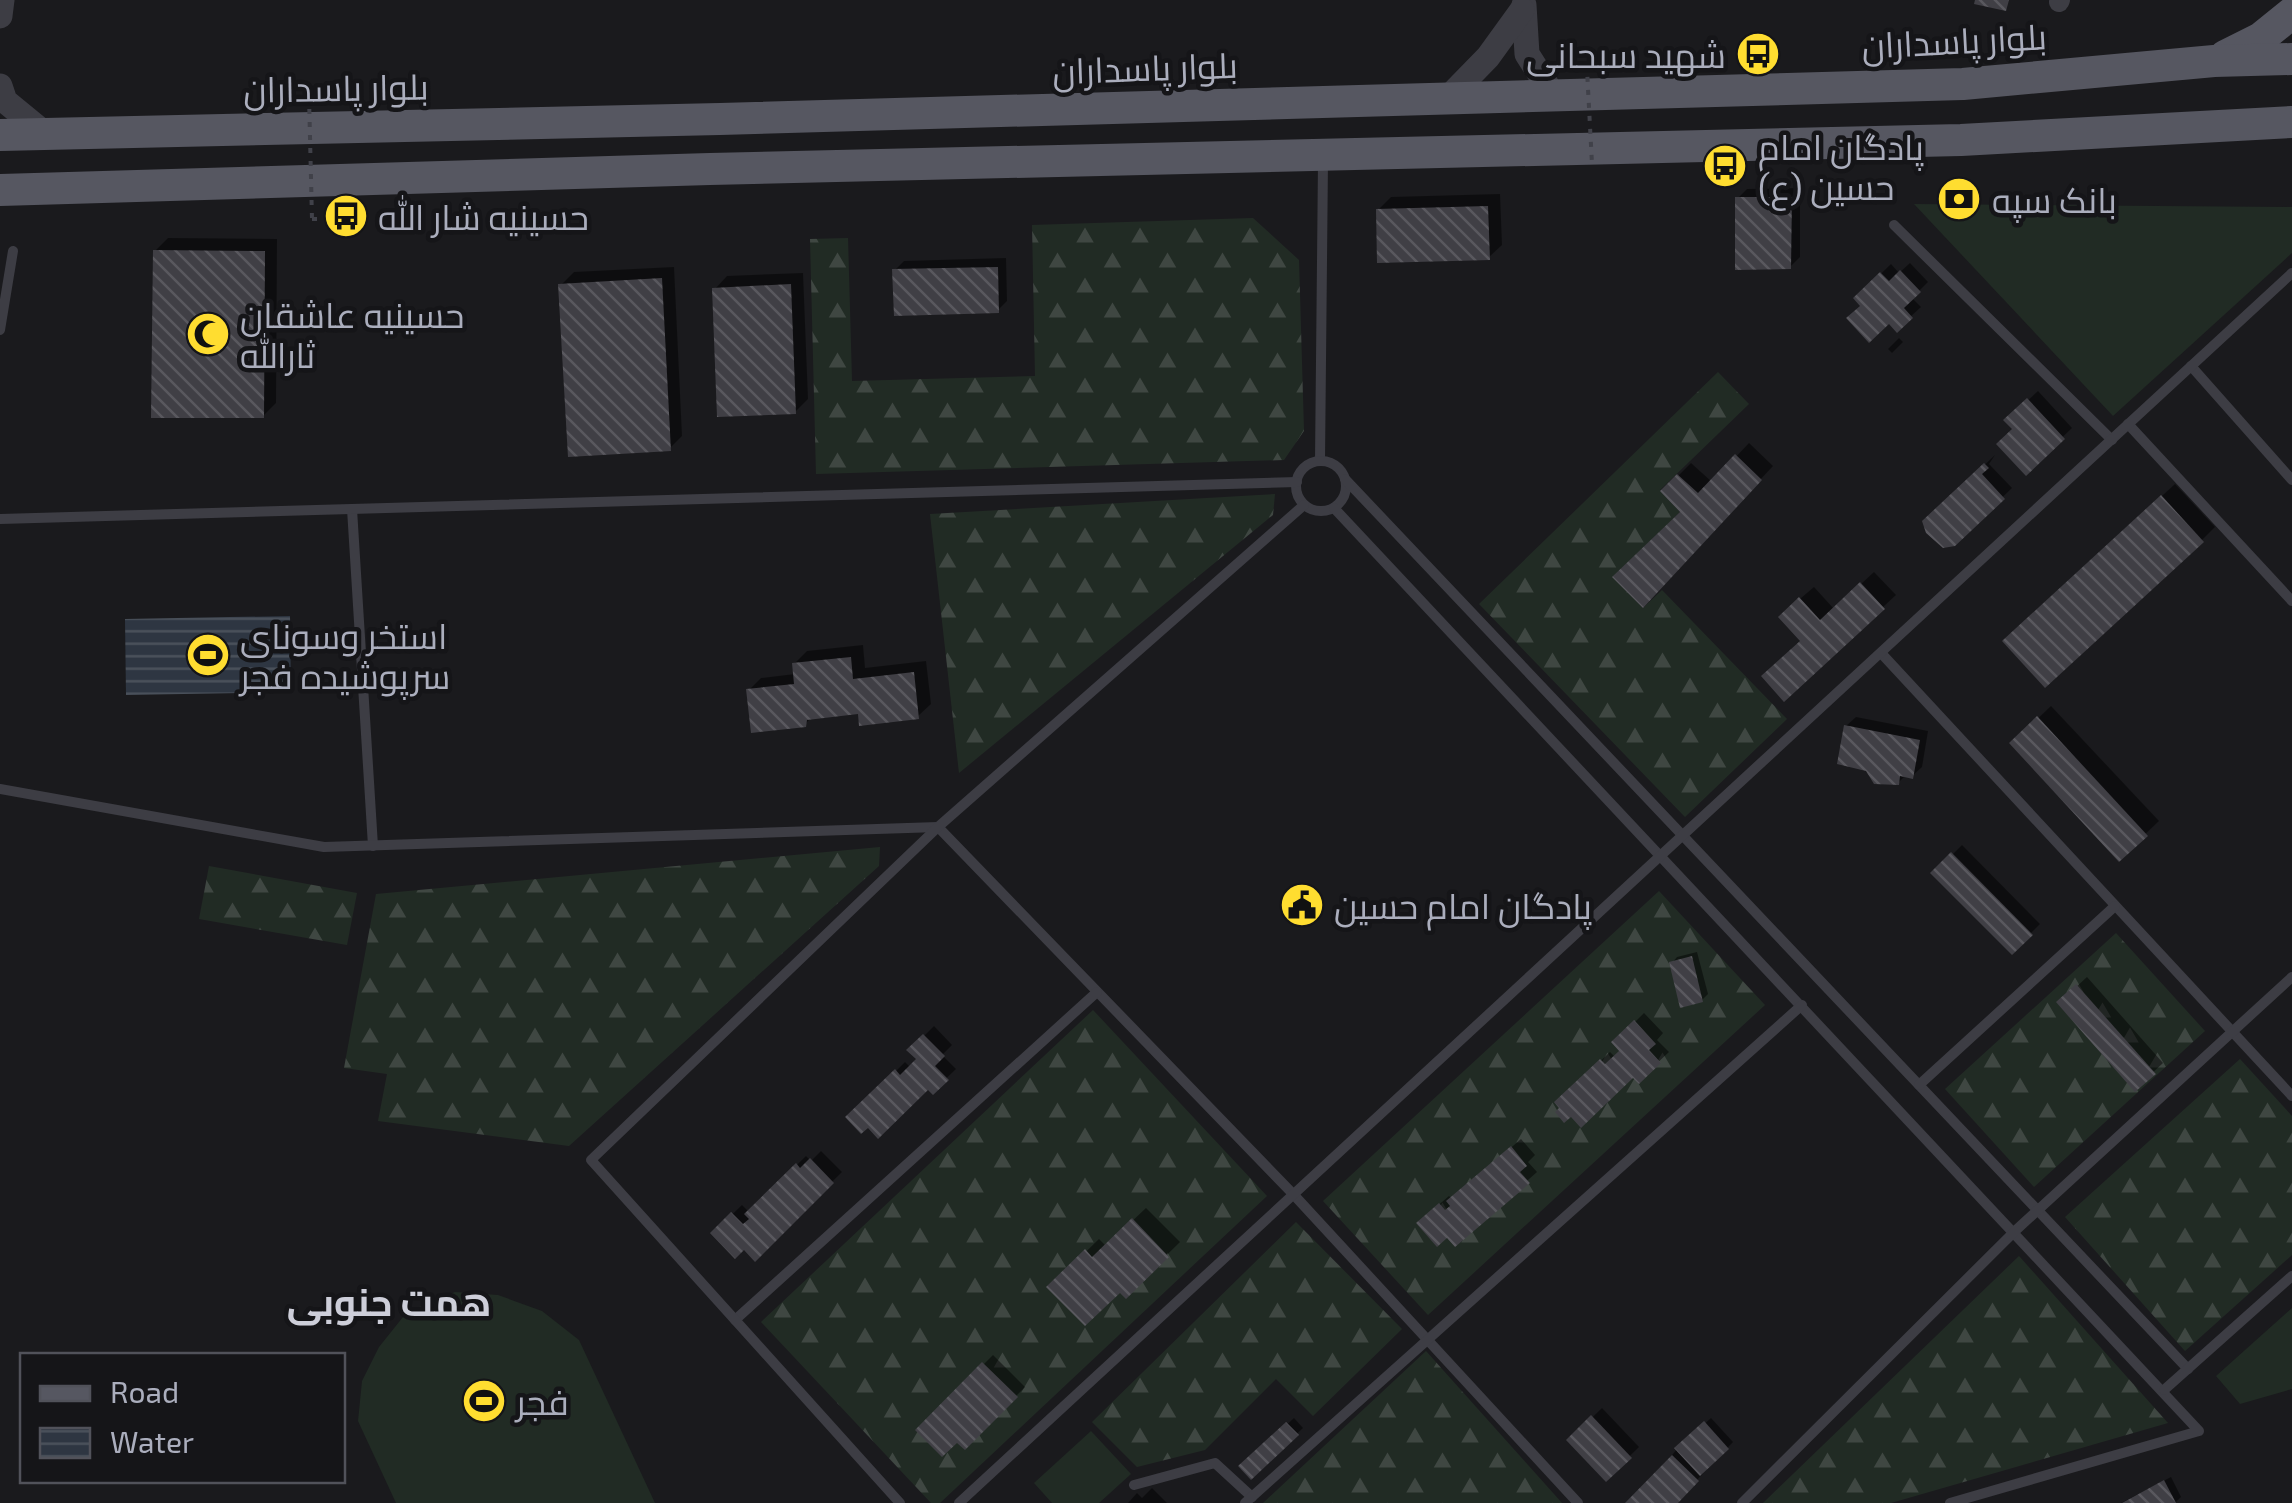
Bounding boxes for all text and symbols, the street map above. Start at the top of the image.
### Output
street label: بلوار پاسداران [1860,14,2048,70]
bus stop icon: شهید سبحانی [1735,31,1781,77]
place label: شهید سبحانی [1526,33,1726,77]
street label: بلوار پاسداران [1052,43,1239,95]
street label: بلوار پاسداران [243,64,429,114]
place label: پادگان امام حسین (ع) [1758,125,1924,211]
bus stop icon: پادگان امام حسین (ع) [1702,143,1748,189]
bank icon: بانک سپه [1936,176,1982,222]
place label: بانک سپه [1992,178,2117,223]
bus stop icon: حسینیه شار الله [323,193,369,239]
place label: حسینیه شار الله [378,195,589,238]
place label: حسینیه عاشقان ثارالله [240,293,464,376]
mosque icon: حسینیه عاشقان ثارالله [185,311,231,357]
place label: استخر وسونای سرپوشیده فجر [238,614,450,700]
sports icon: استخر وسونای سرپوشیده فجر [185,632,231,678]
public building icon: پادگان امام حسین [1279,882,1325,928]
place label: پادگان امام حسین [1334,884,1592,931]
district label: همت جنوبی [287,1278,491,1326]
legend [20,1353,345,1483]
text: Road [110,1373,179,1409]
sports icon: فجر [461,1378,507,1424]
place label: فجر [514,1380,569,1423]
text: Water [110,1423,194,1459]

